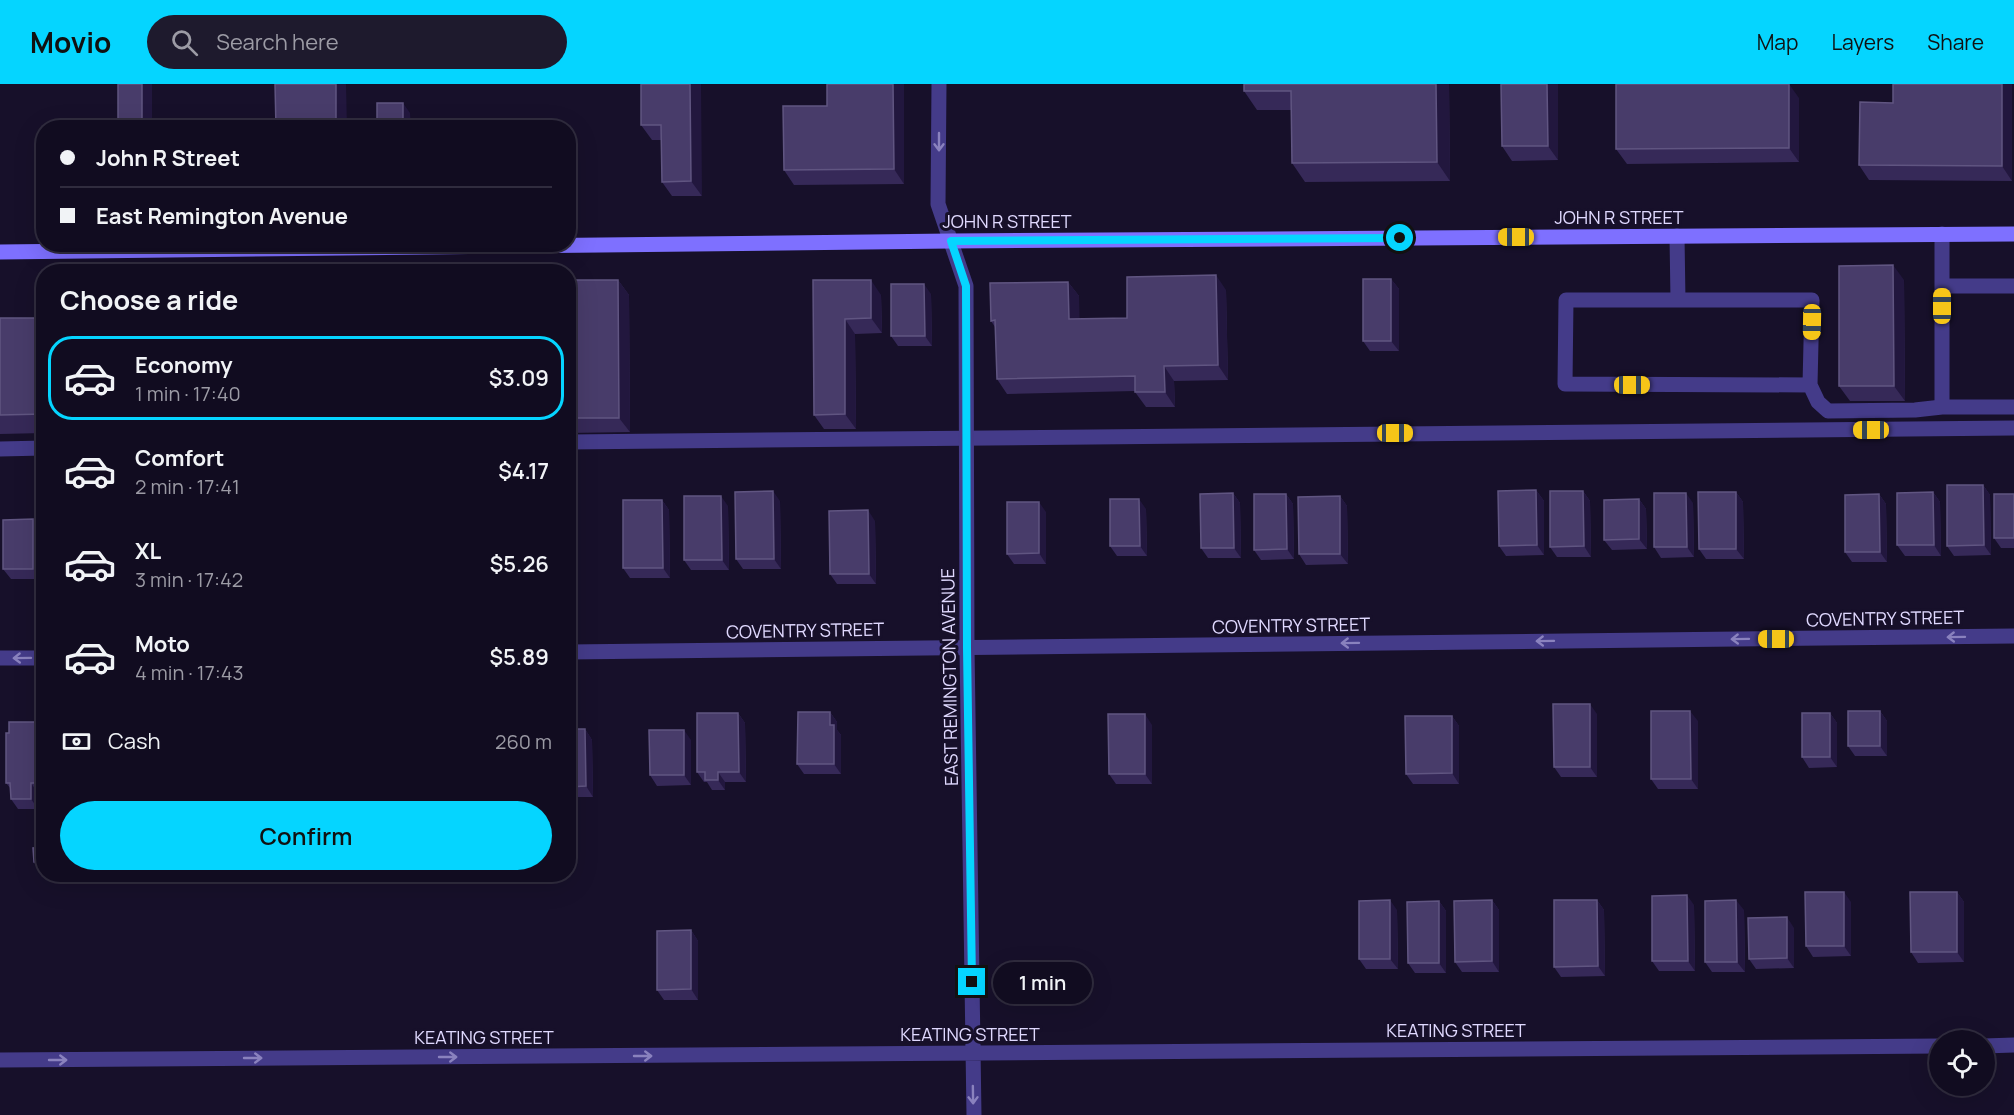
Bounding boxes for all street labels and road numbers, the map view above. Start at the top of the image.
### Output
street label: JOHN R STREET [1555,205,1684,229]
street label: JOHN R STREET [943,209,1072,233]
street label: EAST REMINGTON AVENUE [935,568,963,786]
street label: COVENTRY STREET [1806,605,1964,631]
street label: COVENTRY STREET [1212,612,1370,638]
street label: COVENTRY STREET [726,617,884,643]
street label: KEATING STREET [1386,1018,1526,1042]
street label: KEATING STREET [900,1022,1040,1046]
street label: KEATING STREET [414,1025,554,1049]

